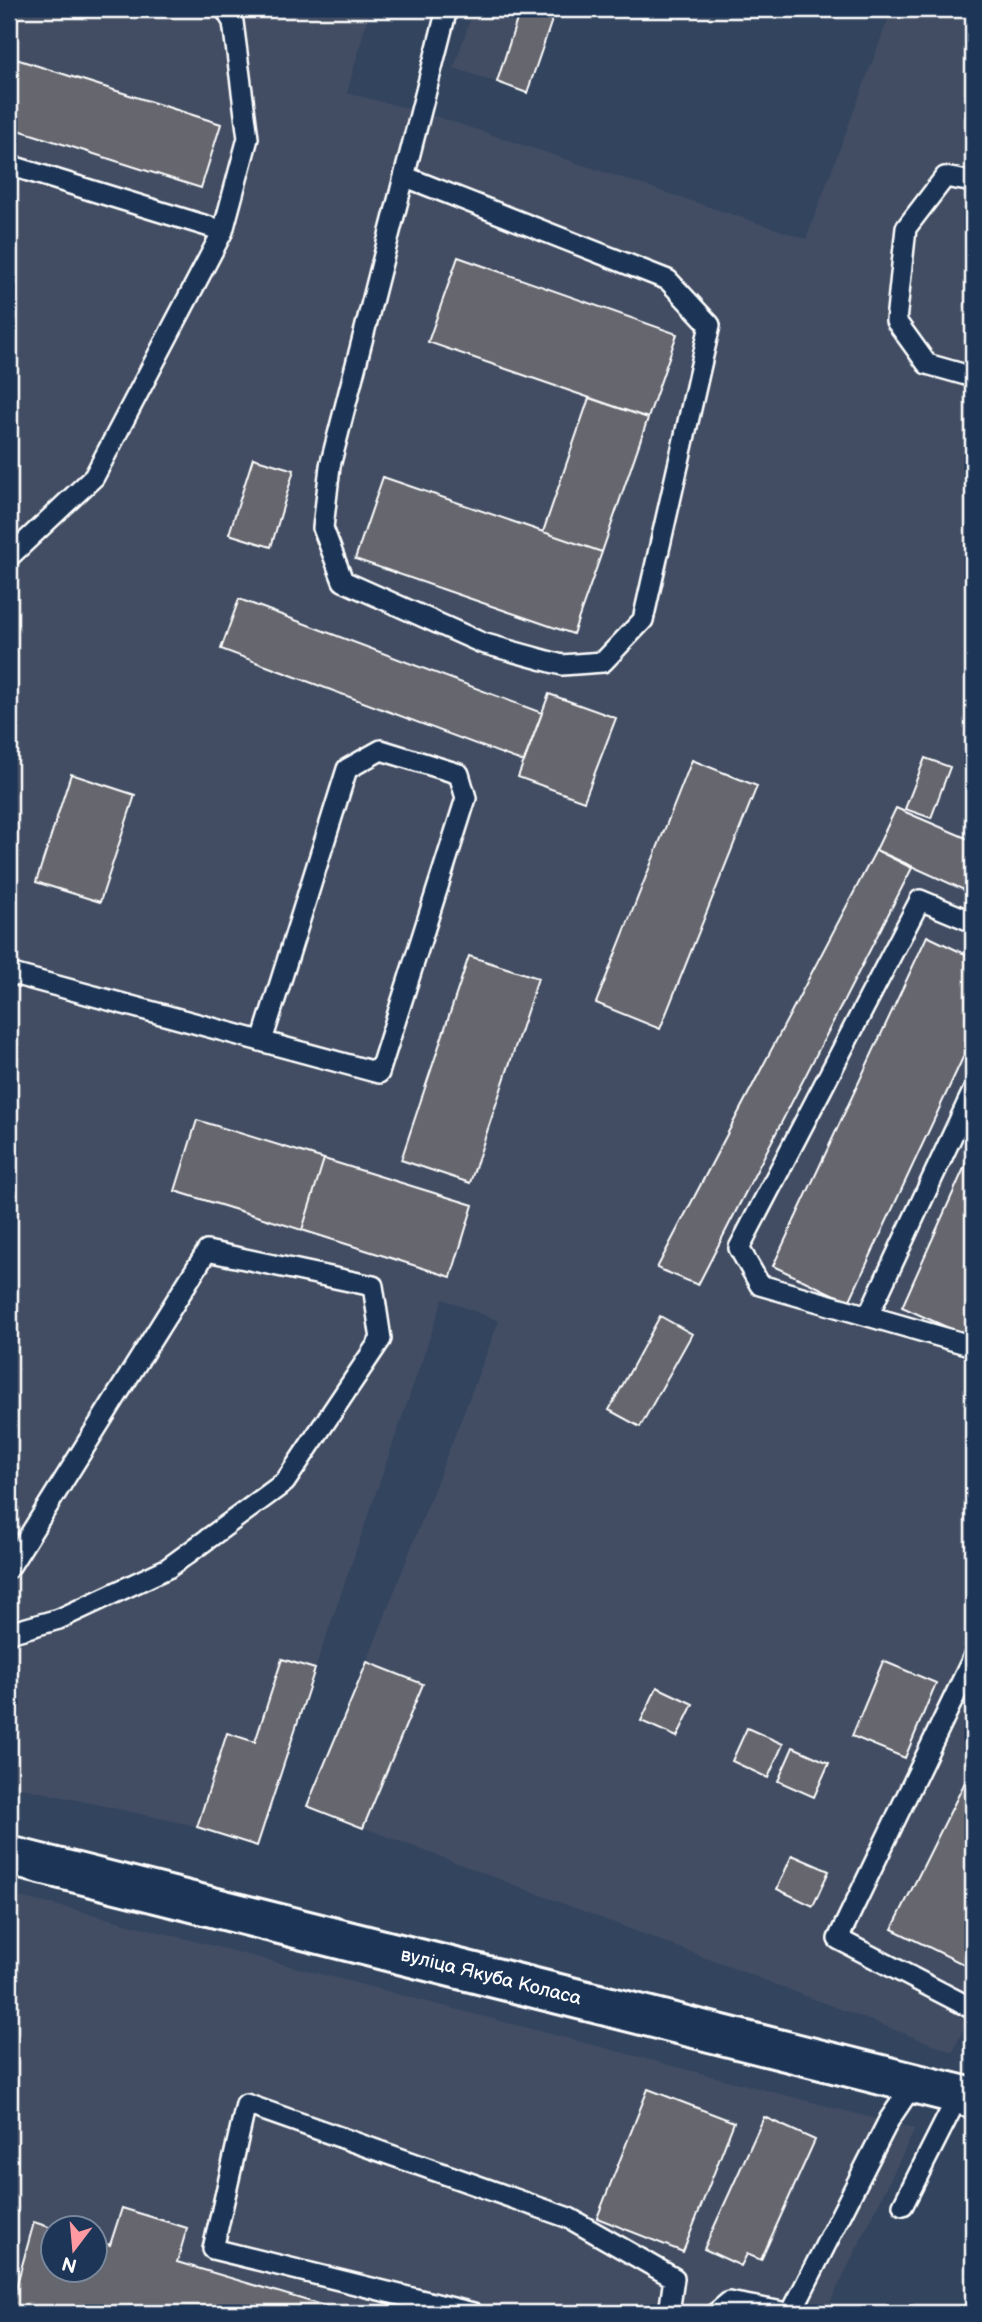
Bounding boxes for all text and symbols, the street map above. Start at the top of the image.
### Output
street label: вуліца Якуба Коласа [398,1943,584,2011]
north arrow [38,2214,108,2284]
text: N [60,2251,80,2277]

